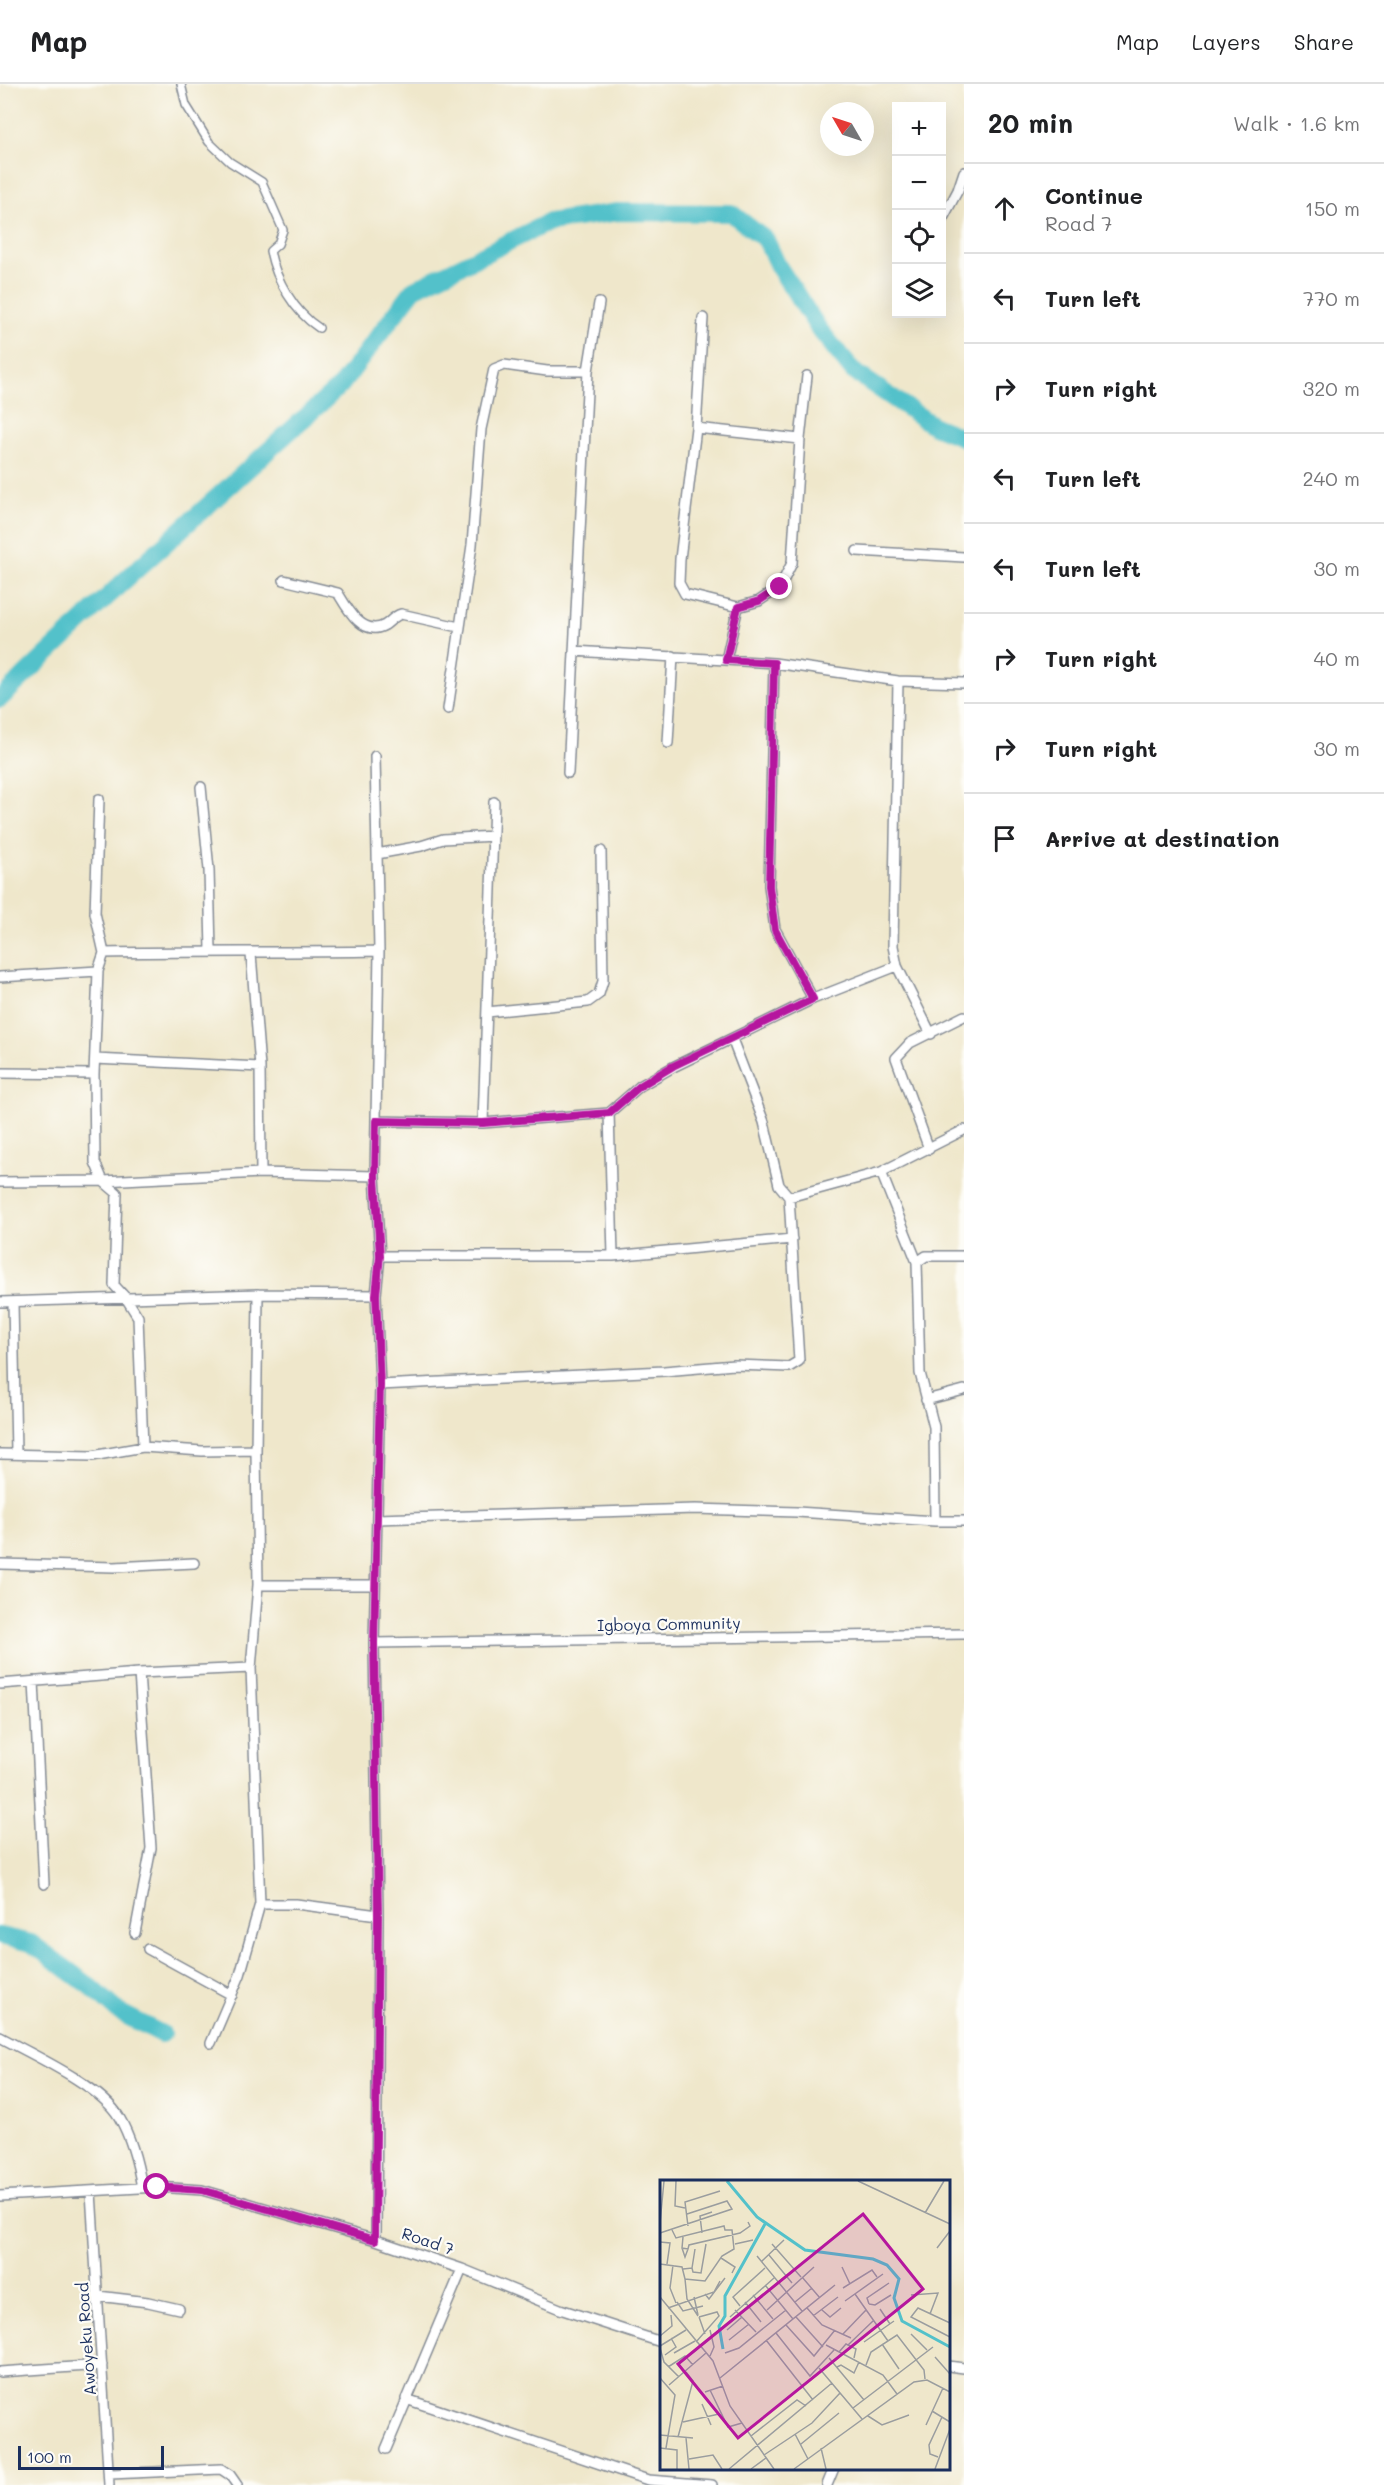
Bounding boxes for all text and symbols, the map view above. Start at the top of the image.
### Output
text: Map [30,23,87,59]
text: Map [1116,28,1159,55]
text: Layers [1192,28,1261,55]
text: Share [1294,28,1354,55]
north arrow [820,102,874,156]
map controls [892,102,946,318]
button: + [892,102,946,156]
text: 20 min [988,106,1073,140]
text: Walk · 1.6 km [1233,110,1360,136]
button: − [892,156,946,210]
text: Continue [1045,181,1143,210]
icon: ahead [988,192,1021,225]
text: 150 m [1305,195,1360,221]
button: locate [892,210,946,264]
text: Road 7 [1045,210,1112,236]
button: layers [892,264,946,318]
icon: left [988,282,1021,315]
text: Turn left [1045,284,1141,313]
text: 770 m [1303,285,1360,311]
icon: right [988,372,1021,405]
text: Turn right [1045,374,1157,403]
text: 320 m [1302,375,1360,401]
icon: left [988,462,1021,495]
text: Turn left [1045,464,1141,493]
text: 240 m [1302,465,1360,491]
icon: left [988,552,1021,585]
text: Turn left [1045,554,1141,583]
text: 30 m [1314,555,1360,581]
route end [766,573,792,599]
icon: right [988,642,1021,675]
text: Turn right [1045,644,1157,673]
text: 40 m [1314,645,1360,671]
icon: right [988,732,1021,765]
text: Turn right [1045,734,1157,763]
text: 30 m [1314,735,1360,761]
icon: arrive [988,822,1021,855]
text: Arrive at destination [1045,824,1280,853]
street label: Igboya Community [597,1612,741,1635]
route start [143,2173,169,2199]
inset map [660,2180,949,2470]
street label: Road 7 [399,2222,457,2259]
street label: Awoyeku Road [71,2282,100,2396]
scale bar [18,2443,164,2470]
text: 100 m [27,2446,72,2467]

